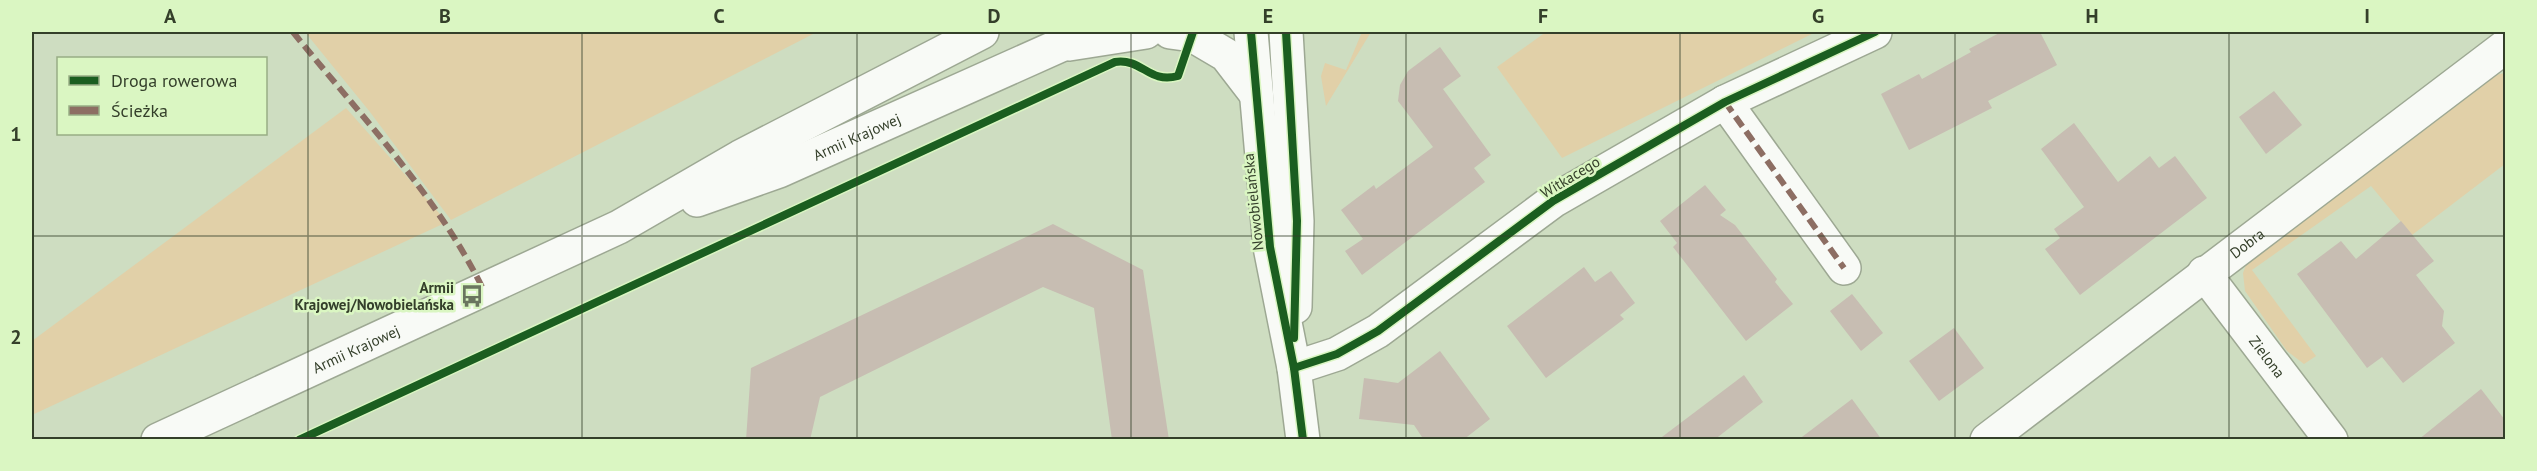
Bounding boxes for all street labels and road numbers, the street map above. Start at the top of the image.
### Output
street label: Armii Krajowej [810,108,903,164]
street label: Nowobielańska [1238,152,1268,252]
street label: Witkacego [1537,152,1603,202]
street label: Dobra [2226,224,2268,262]
street label: Armii Krajowej [309,320,402,377]
street label: Zielona [2245,332,2290,381]

